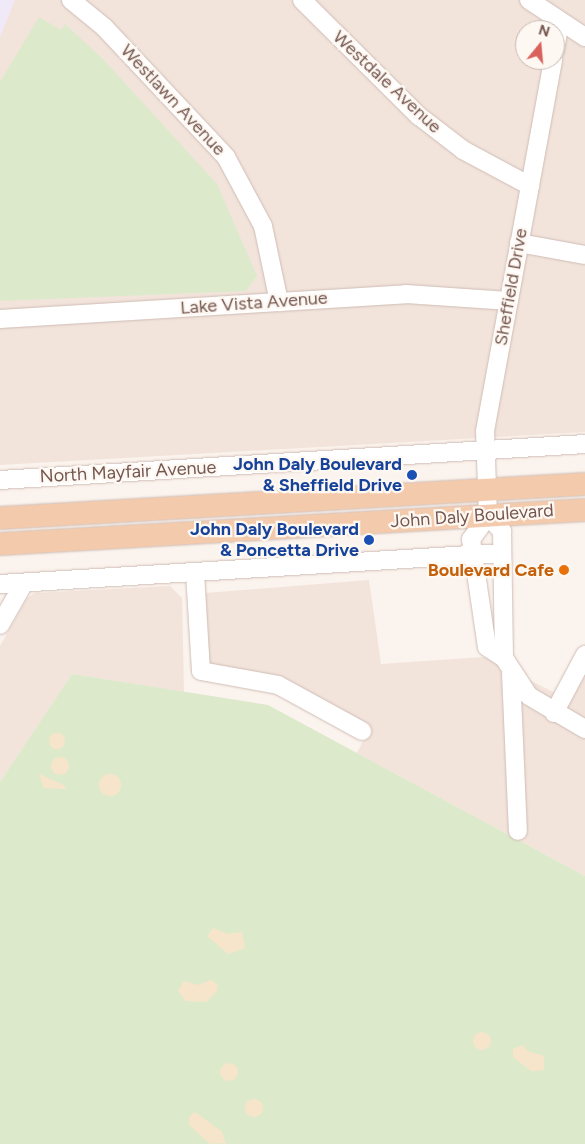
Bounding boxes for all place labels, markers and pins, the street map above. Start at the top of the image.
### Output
place label: John Daly Boulevard & Sheffield Drive [233,454,402,496]
marker: John Daly Boulevard & Sheffield Drive [406,469,418,481]
place label: John Daly Boulevard & Poncetta Drive [190,519,359,562]
marker: John Daly Boulevard & Poncetta Drive [363,534,375,546]
place label: Boulevard Cafe [428,559,554,581]
marker: Boulevard Cafe [558,564,570,576]

